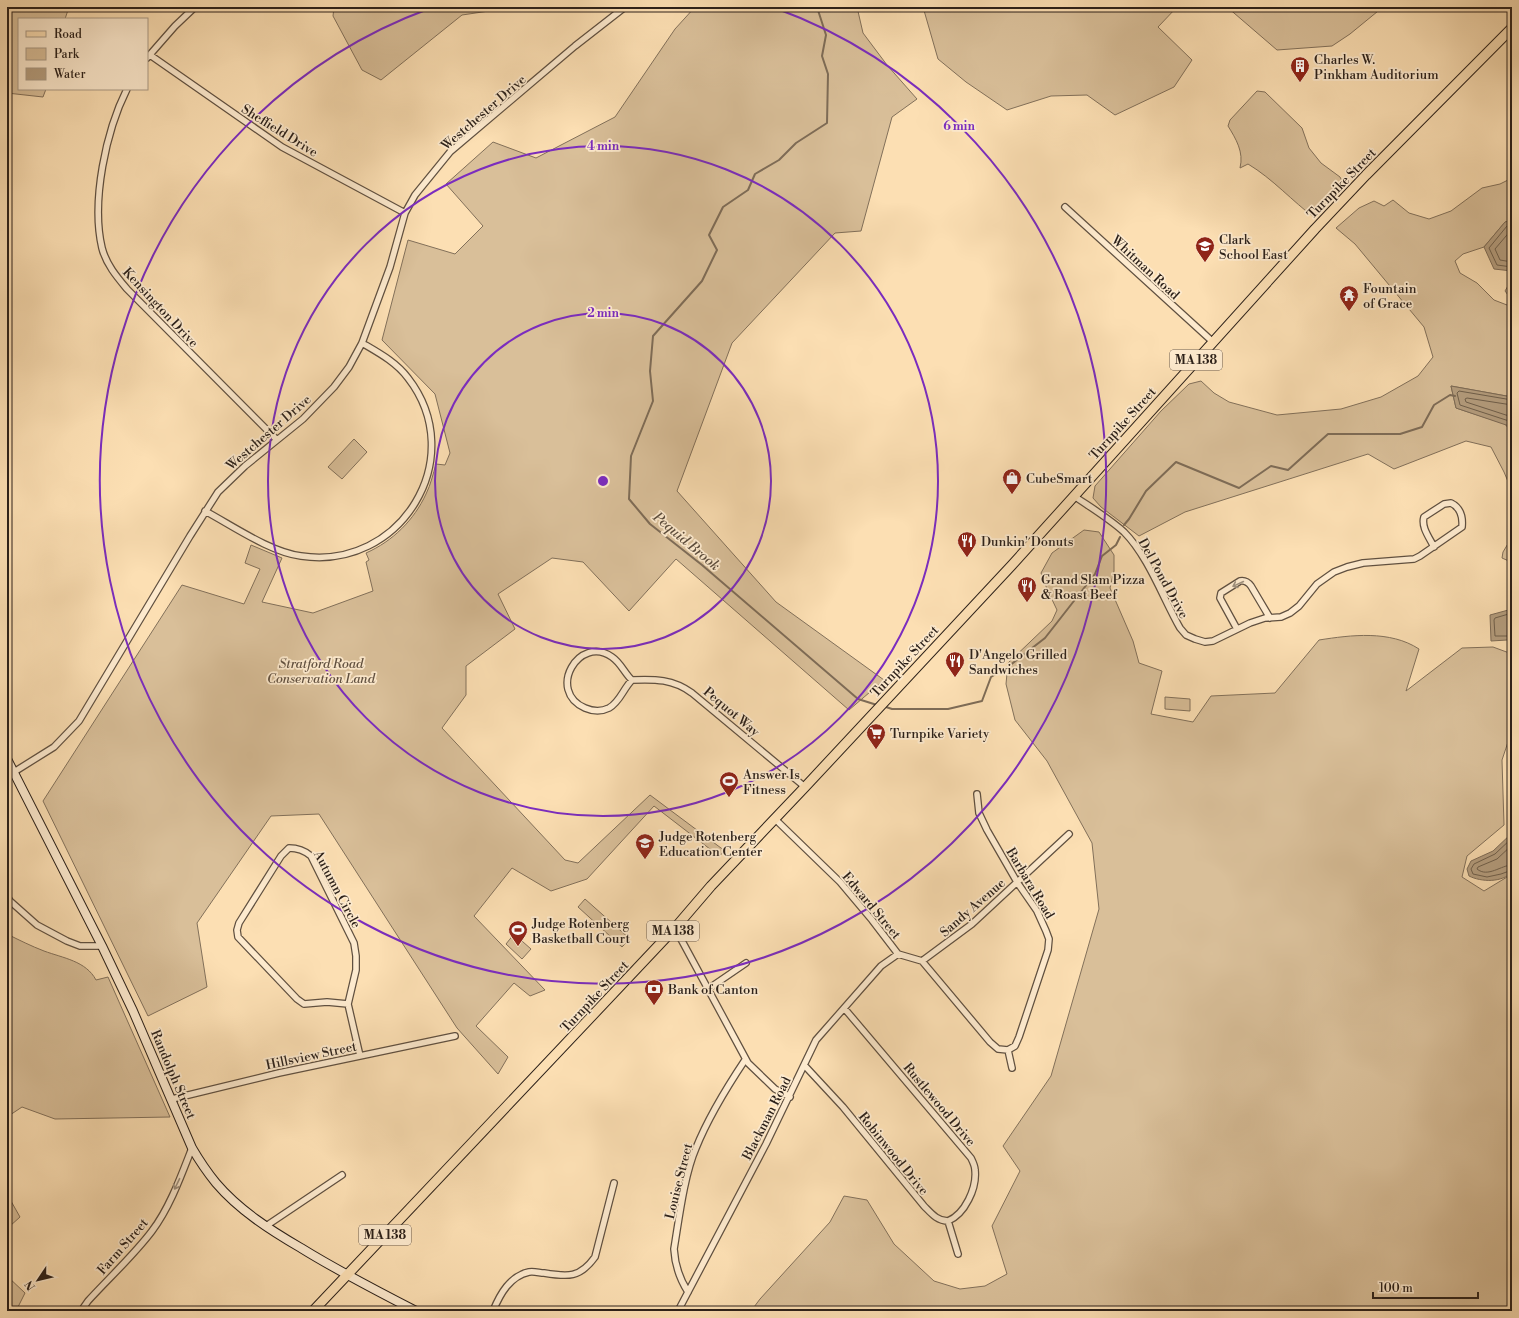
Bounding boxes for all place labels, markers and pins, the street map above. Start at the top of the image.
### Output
place label: Charles W. Pinkham Auditorium [1314,52,1439,83]
building icon: Charles W. Pinkham Auditorium [1289,55,1311,83]
place label: Clark School East [1219,232,1288,263]
school or university icon: Clark School East [1194,235,1216,263]
place label: Fountain of Grace [1363,281,1417,312]
temple icon: Fountain of Grace [1338,284,1360,312]
shop icon: CubeSmart [1001,467,1023,495]
place label: CubeSmart [1026,471,1093,487]
centre of rings [596,474,610,488]
restaurant icon: Dunkin' Donuts [956,530,978,558]
place label: Dunkin' Donuts [981,534,1074,550]
place label: Grand Slam Pizza & Roast Beef [1041,572,1145,603]
restaurant icon: Grand Slam Pizza & Roast Beef [1016,575,1038,603]
place label: D'Angelo Grilled Sandwiches [969,647,1068,678]
restaurant icon: D'Angelo Grilled Sandwiches [944,650,966,678]
supermarket icon: Turnpike Variety [865,722,887,750]
place label: Turnpike Variety [890,726,990,742]
place label: Answer Is Fitness [742,767,800,798]
sports icon: Answer Is Fitness [718,770,740,798]
place label: Judge Rotenberg Education Center [658,829,763,860]
school or university icon: Judge Rotenberg Education Center [634,832,656,860]
place label: Judge Rotenberg Basketball Court [531,916,630,947]
sports icon: Judge Rotenberg Basketball Court [507,919,529,947]
bank icon: Bank of Canton [643,978,665,1006]
place label: Bank of Canton [667,982,758,998]

